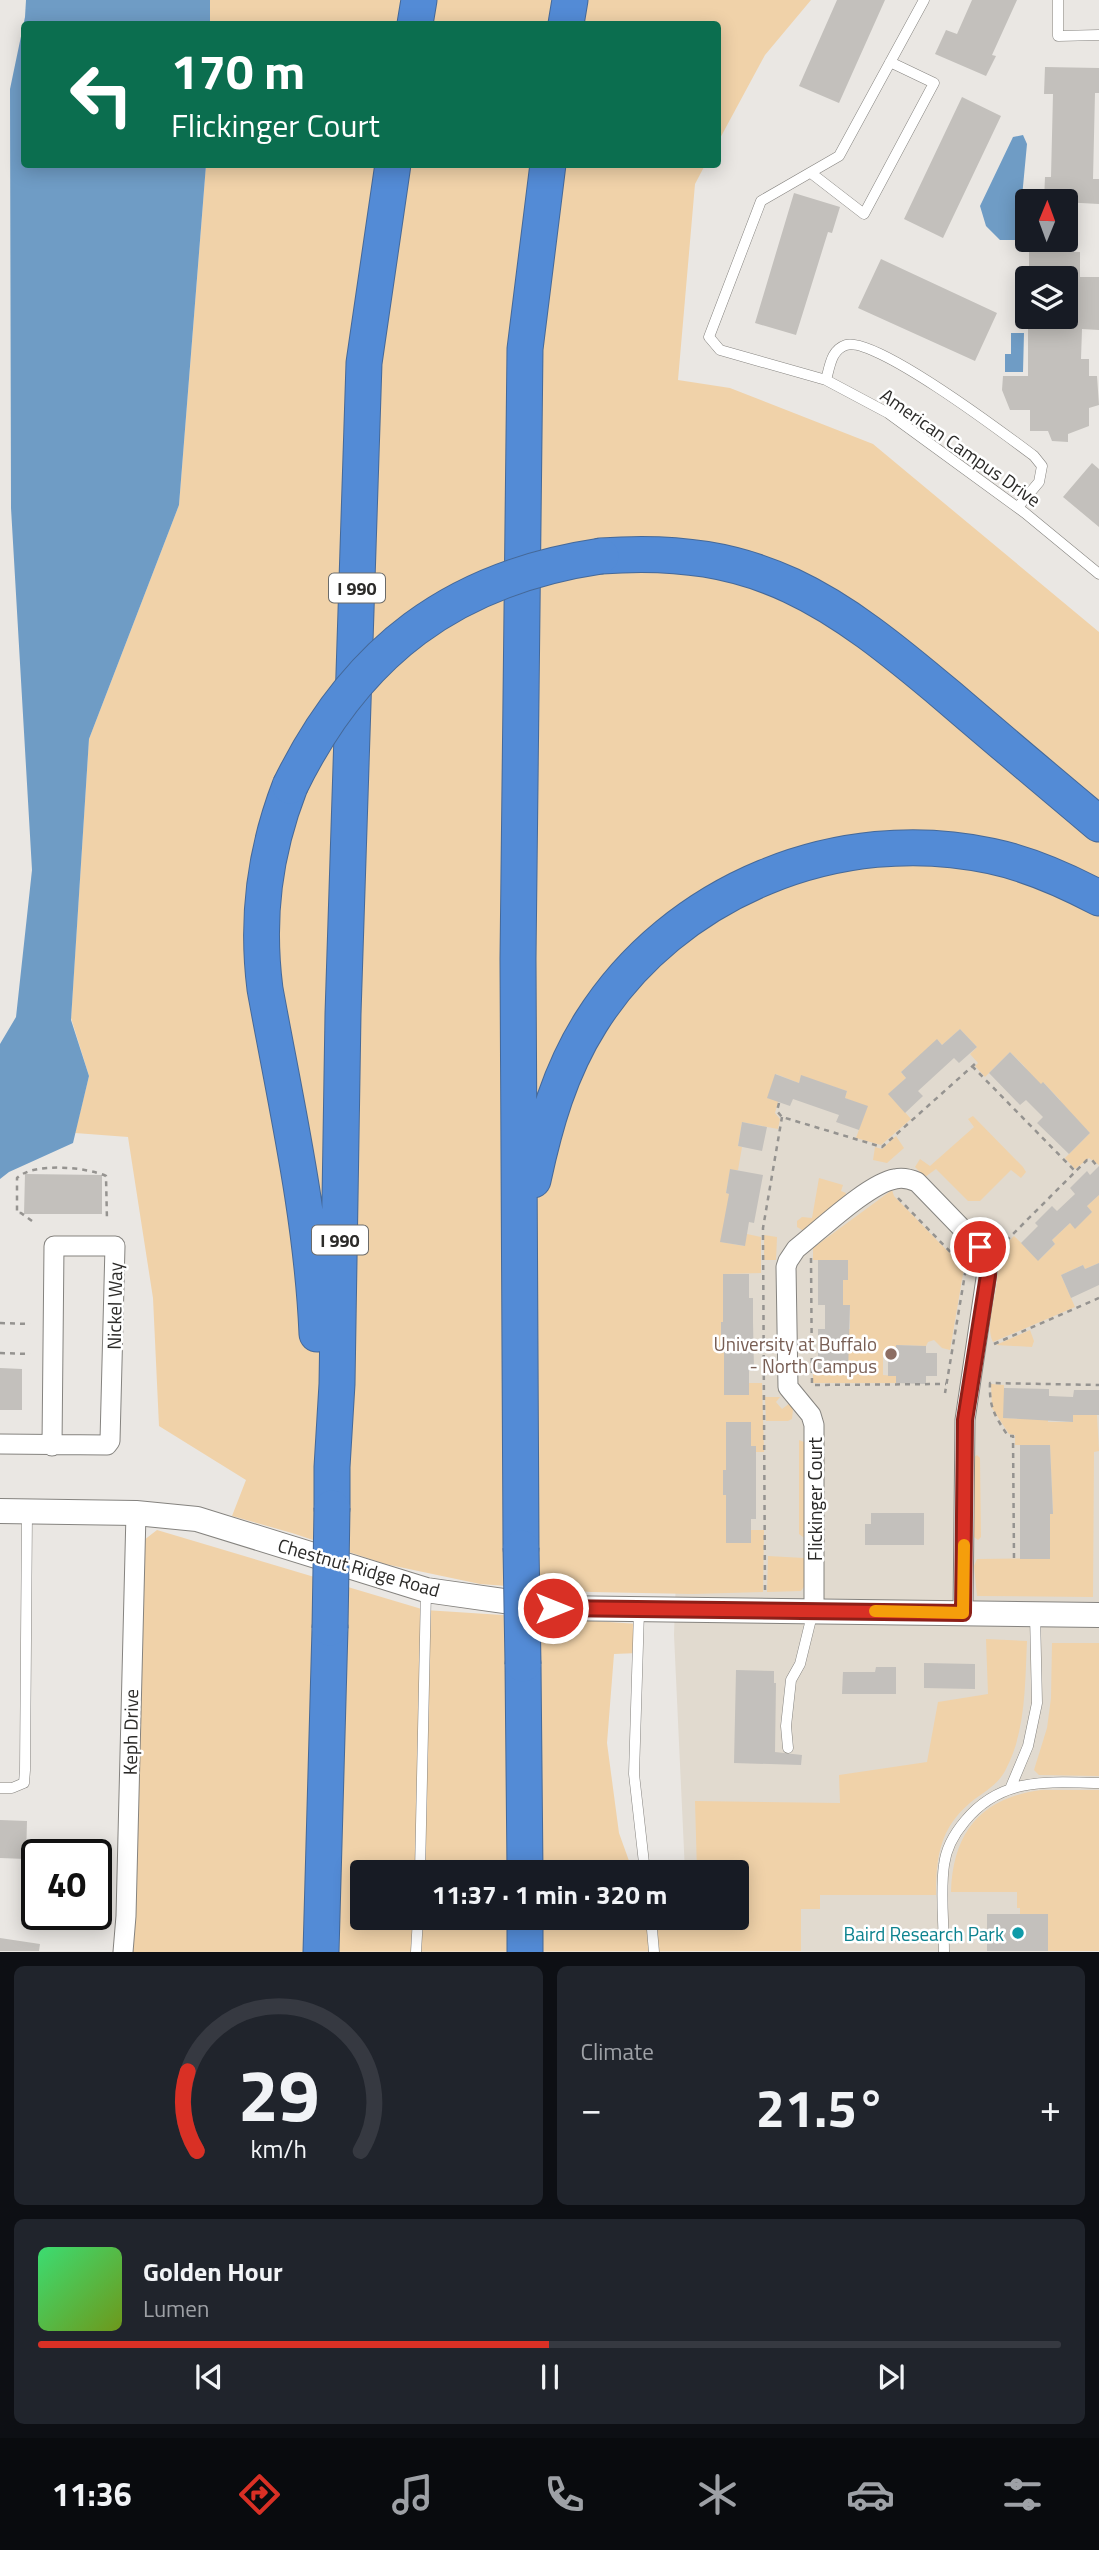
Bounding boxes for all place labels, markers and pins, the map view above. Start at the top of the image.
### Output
pin [950,1217,1010,1277]
place label: University at Buffalo - North Campus [714,1329,877,1380]
marker: University at Buffalo - North Campus [883,1346,899,1362]
place label: Baird Research Park [844,1919,1004,1948]
marker: Baird Research Park [1010,1925,1026,1941]

